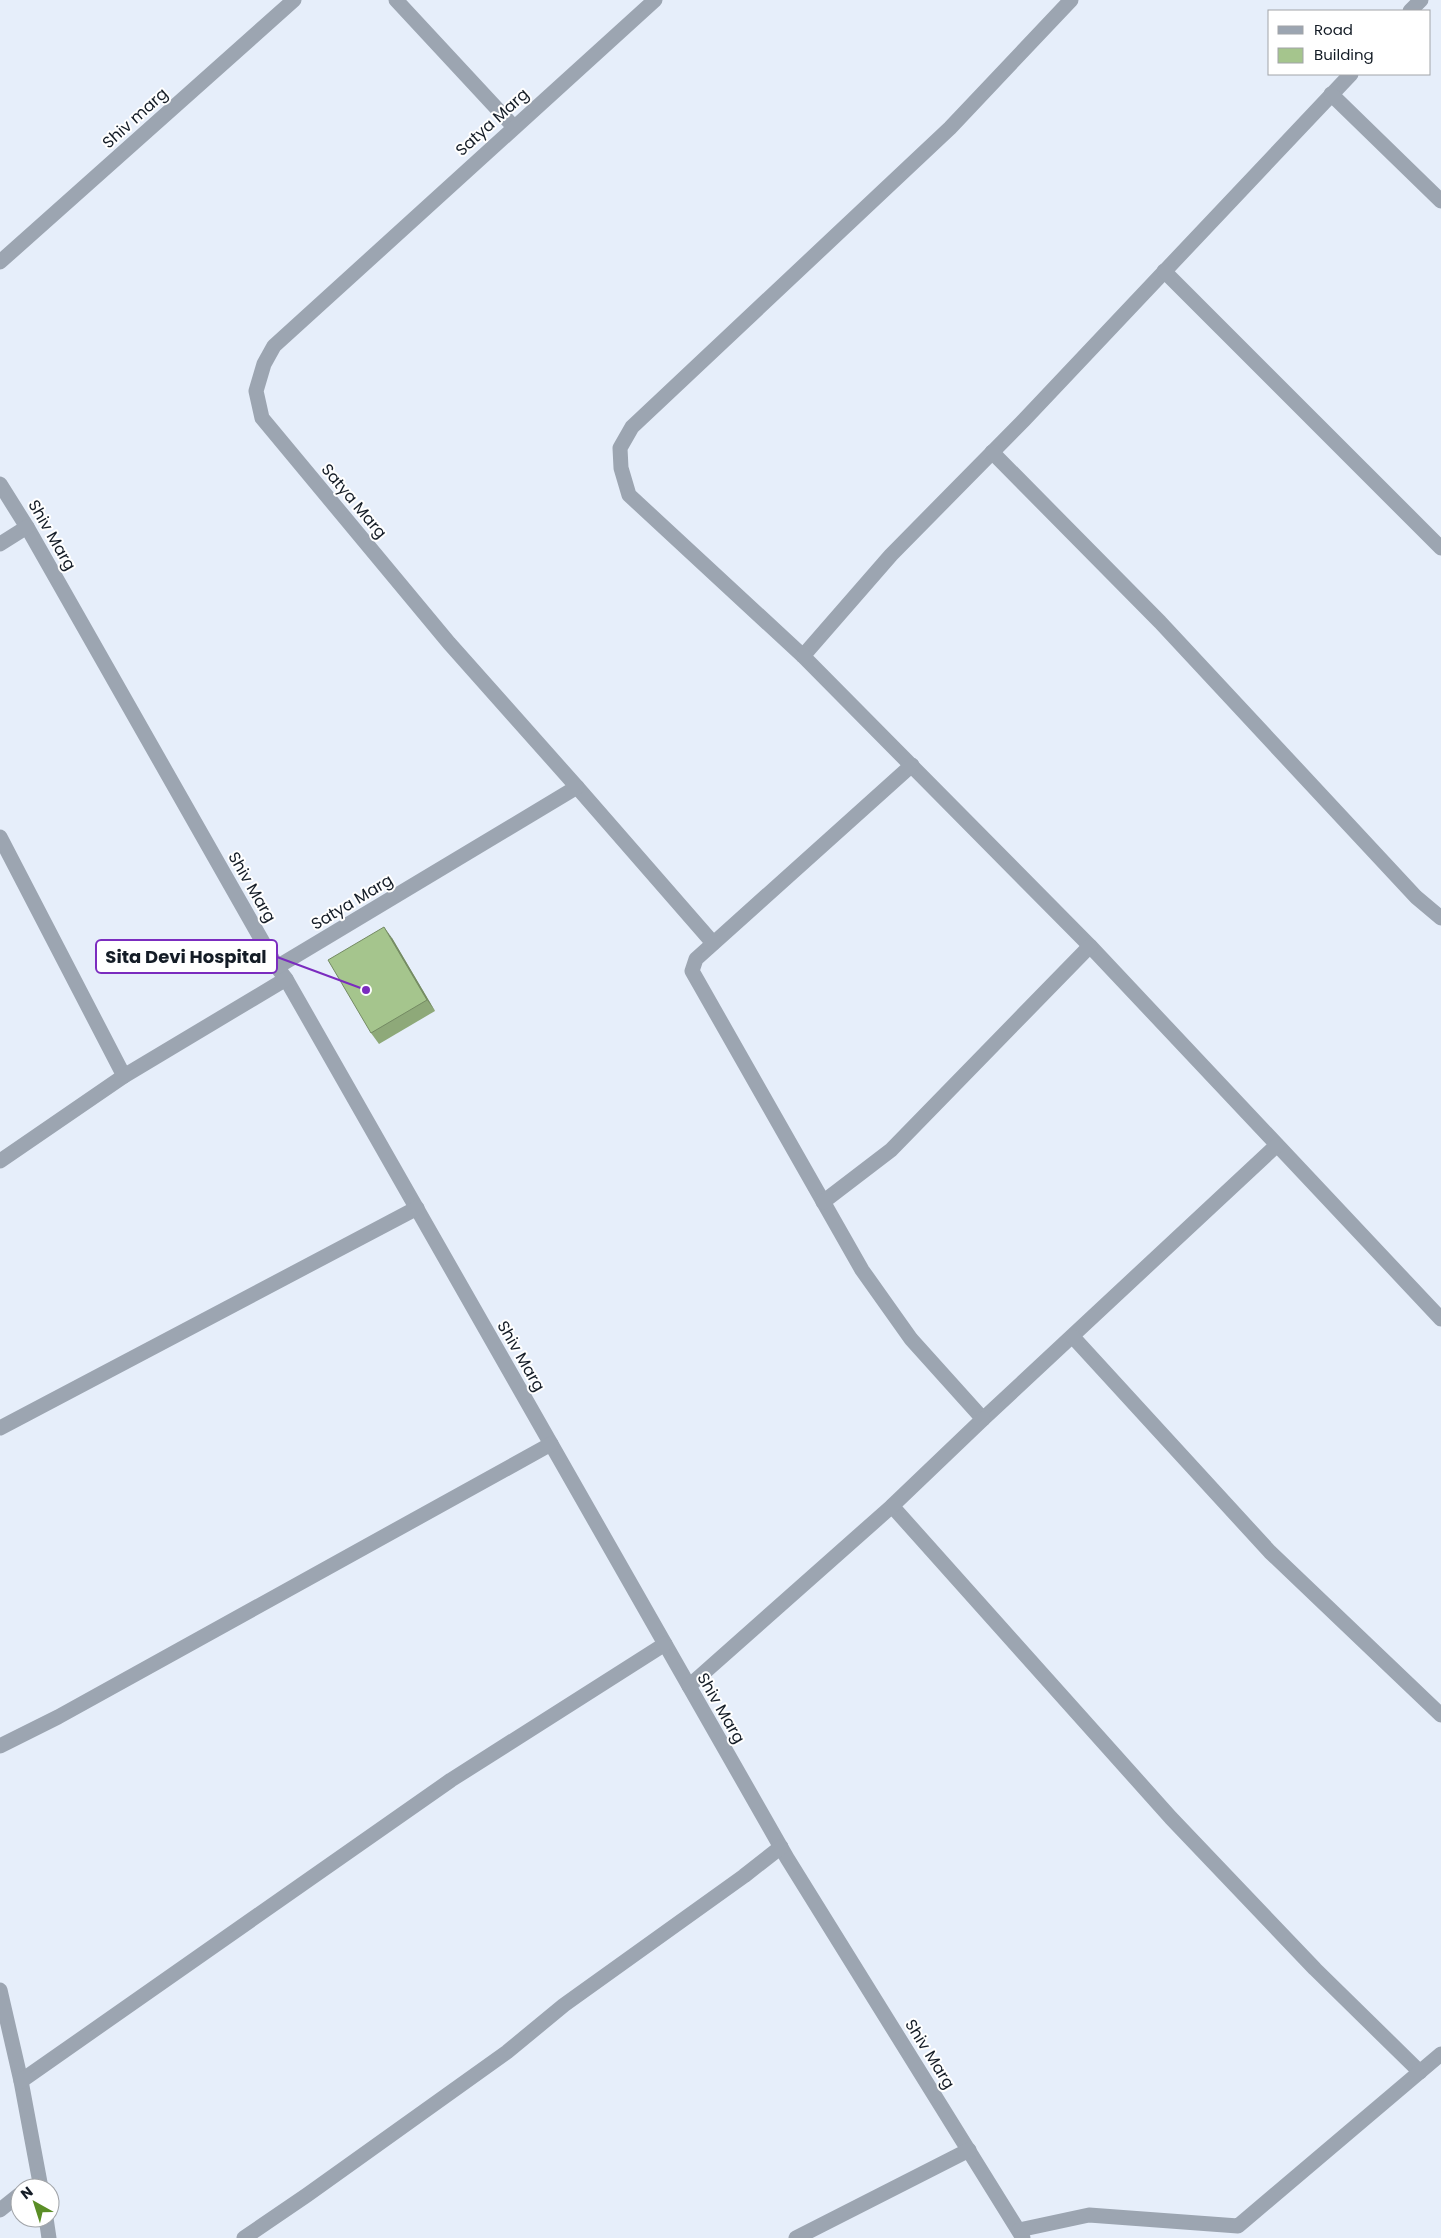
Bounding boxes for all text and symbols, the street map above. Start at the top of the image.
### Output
legend [1268,10,1431,75]
text: Road [1314,19,1353,40]
text: Building [1314,44,1374,65]
street label: Shiv marg [97,82,173,154]
street label: Satya Marg [450,83,534,161]
street label: Satya Marg [316,459,392,543]
street label: Shiv Marg [22,495,82,575]
street label: Shiv Marg [222,847,282,927]
street label: Satya Marg [307,869,397,935]
callout: Sita Devi Hospital [96,940,277,973]
text: Sita Devi Hospital [105,944,267,969]
street label: Shiv Marg [491,1316,551,1396]
street label: Shiv Marg [691,1668,751,1748]
street label: Shiv Marg [900,2015,960,2093]
north arrow [10,2178,60,2228]
text: N [16,2182,37,2204]

